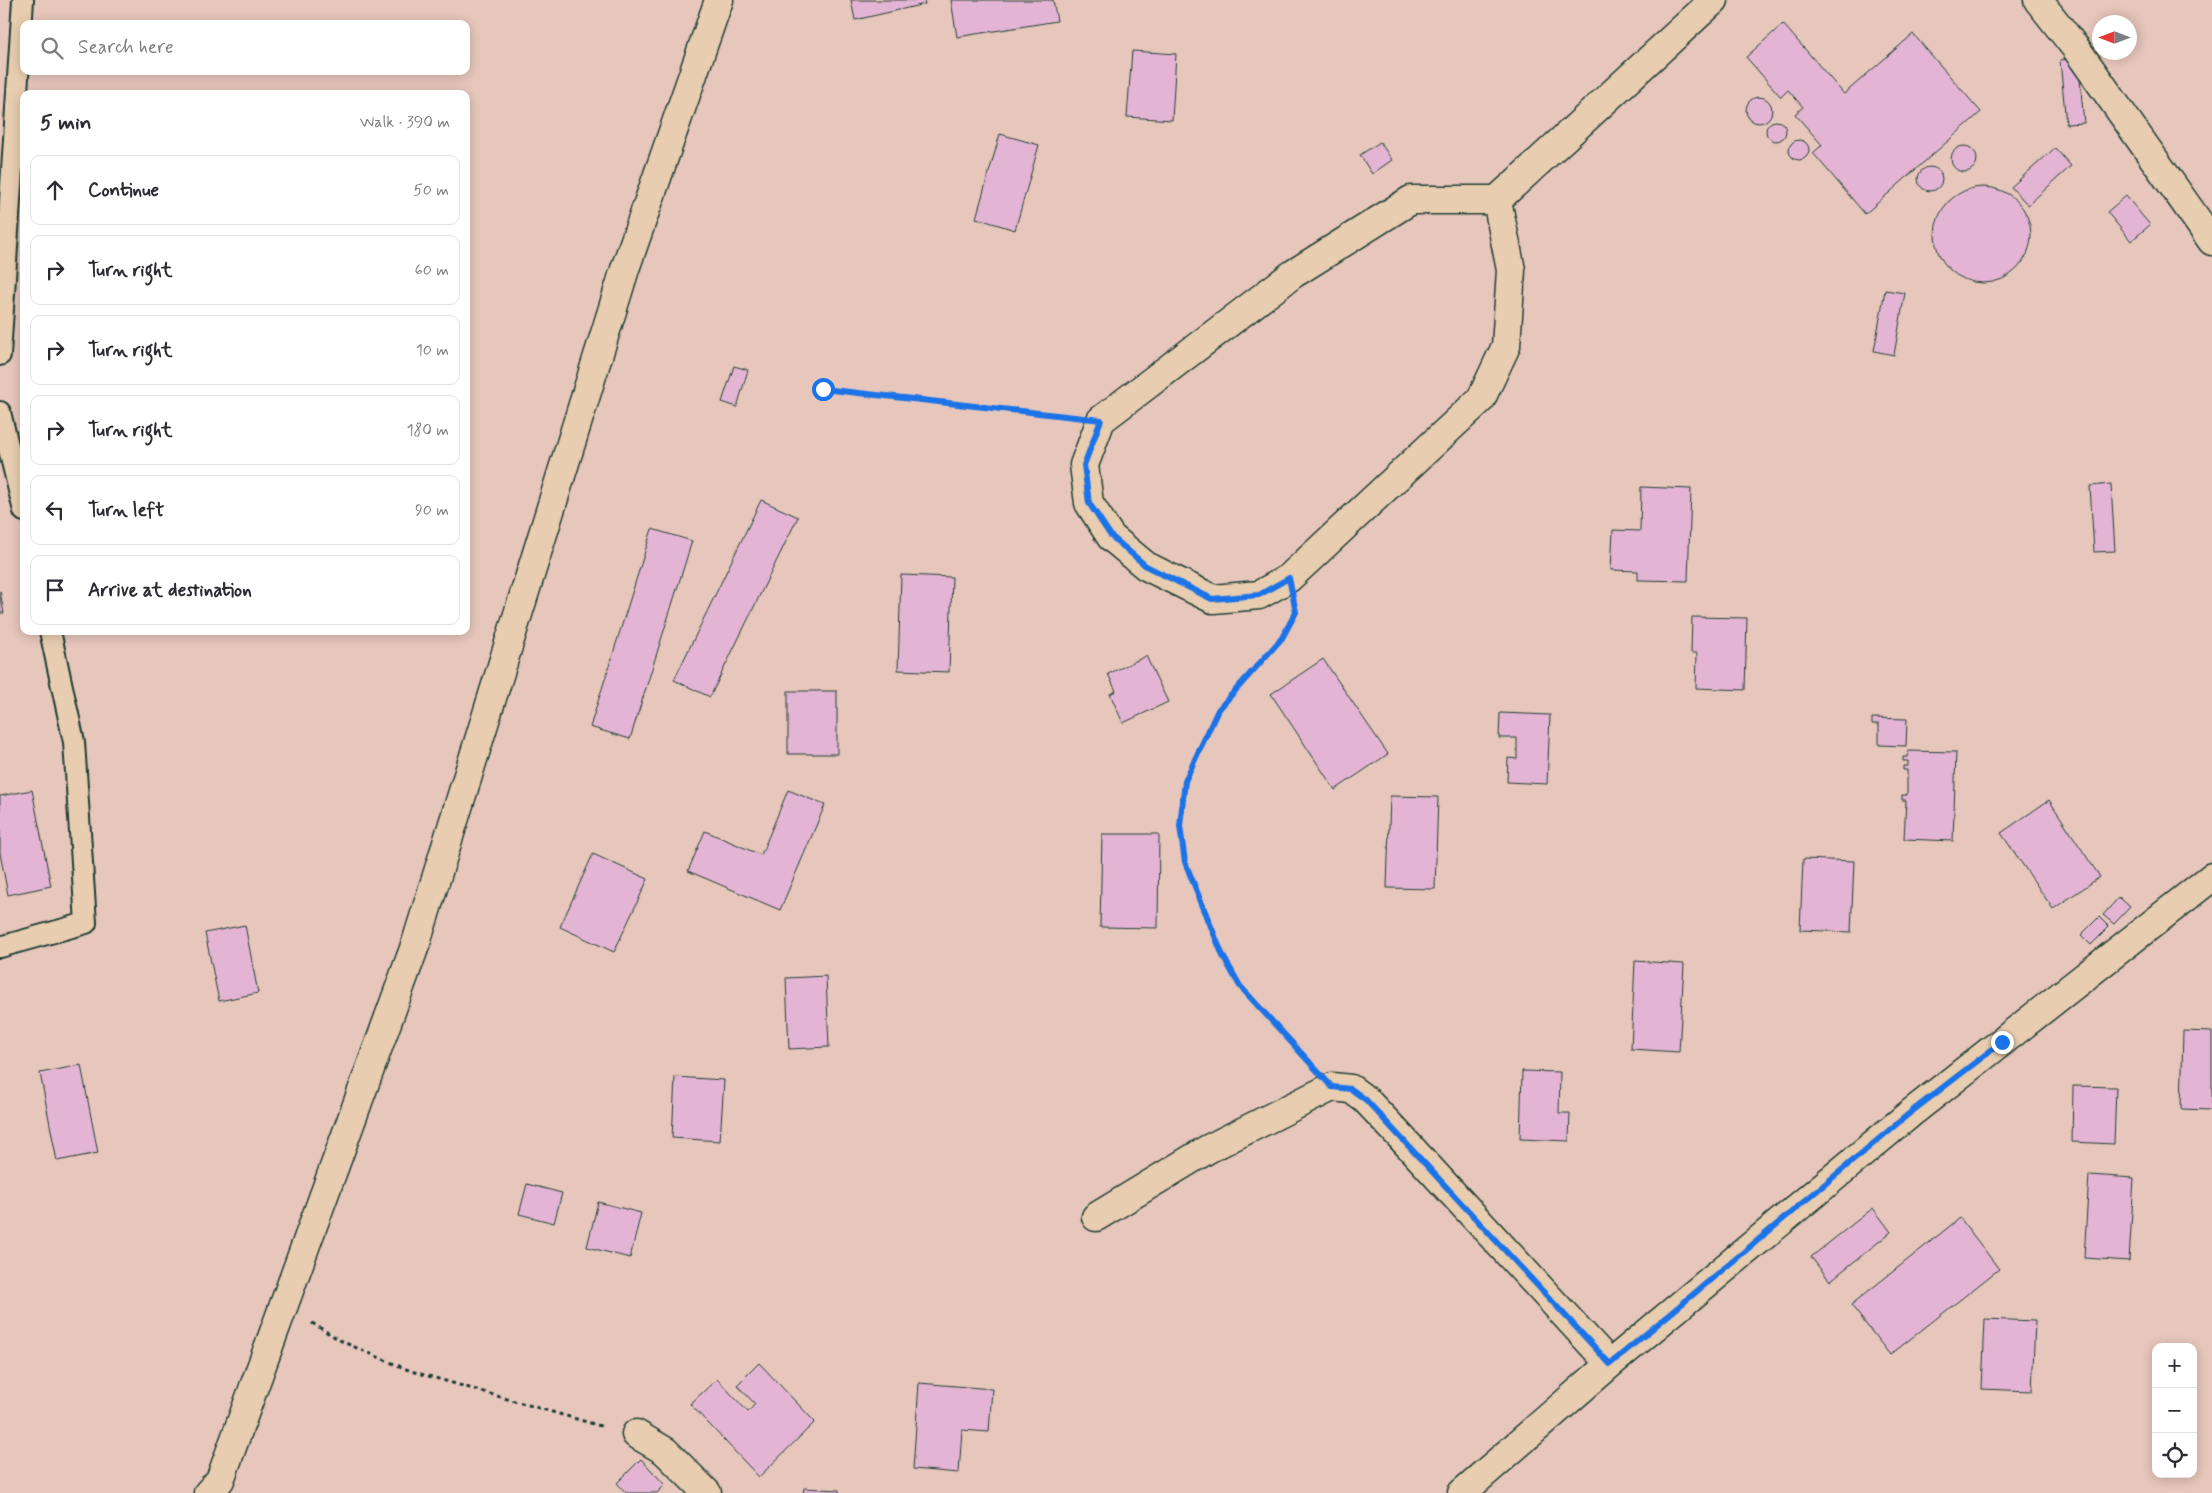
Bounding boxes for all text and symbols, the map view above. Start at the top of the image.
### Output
north arrow [2092,15,2137,60]
search box [20,20,470,75]
icon: search [38,34,66,62]
text: Search here [78,35,174,60]
text: 5 min [40,109,92,137]
text: Walk · 390 m [360,112,450,133]
icon: ahead [41,176,69,204]
text: Continue [88,178,159,203]
text: 50 m [413,180,449,201]
icon: right [41,256,69,284]
text: Turn right [88,258,172,283]
text: 60 m [415,260,449,281]
icon: right [41,336,69,364]
text: Turn right [88,338,172,363]
text: 10 m [416,340,449,361]
route start [812,378,835,401]
icon: right [41,416,69,444]
text: Turn right [88,418,172,443]
text: 180 m [406,420,449,441]
icon: left [41,496,69,524]
text: Turn left [88,498,164,523]
text: 90 m [415,500,449,521]
icon: arrive [41,576,69,604]
text: Arrive at destination [88,578,252,603]
route end [1991,1031,2014,1054]
map controls [2152,1343,2197,1478]
button: + [2152,1343,2197,1388]
button: − [2152,1388,2197,1433]
button: locate [2152,1433,2197,1478]

